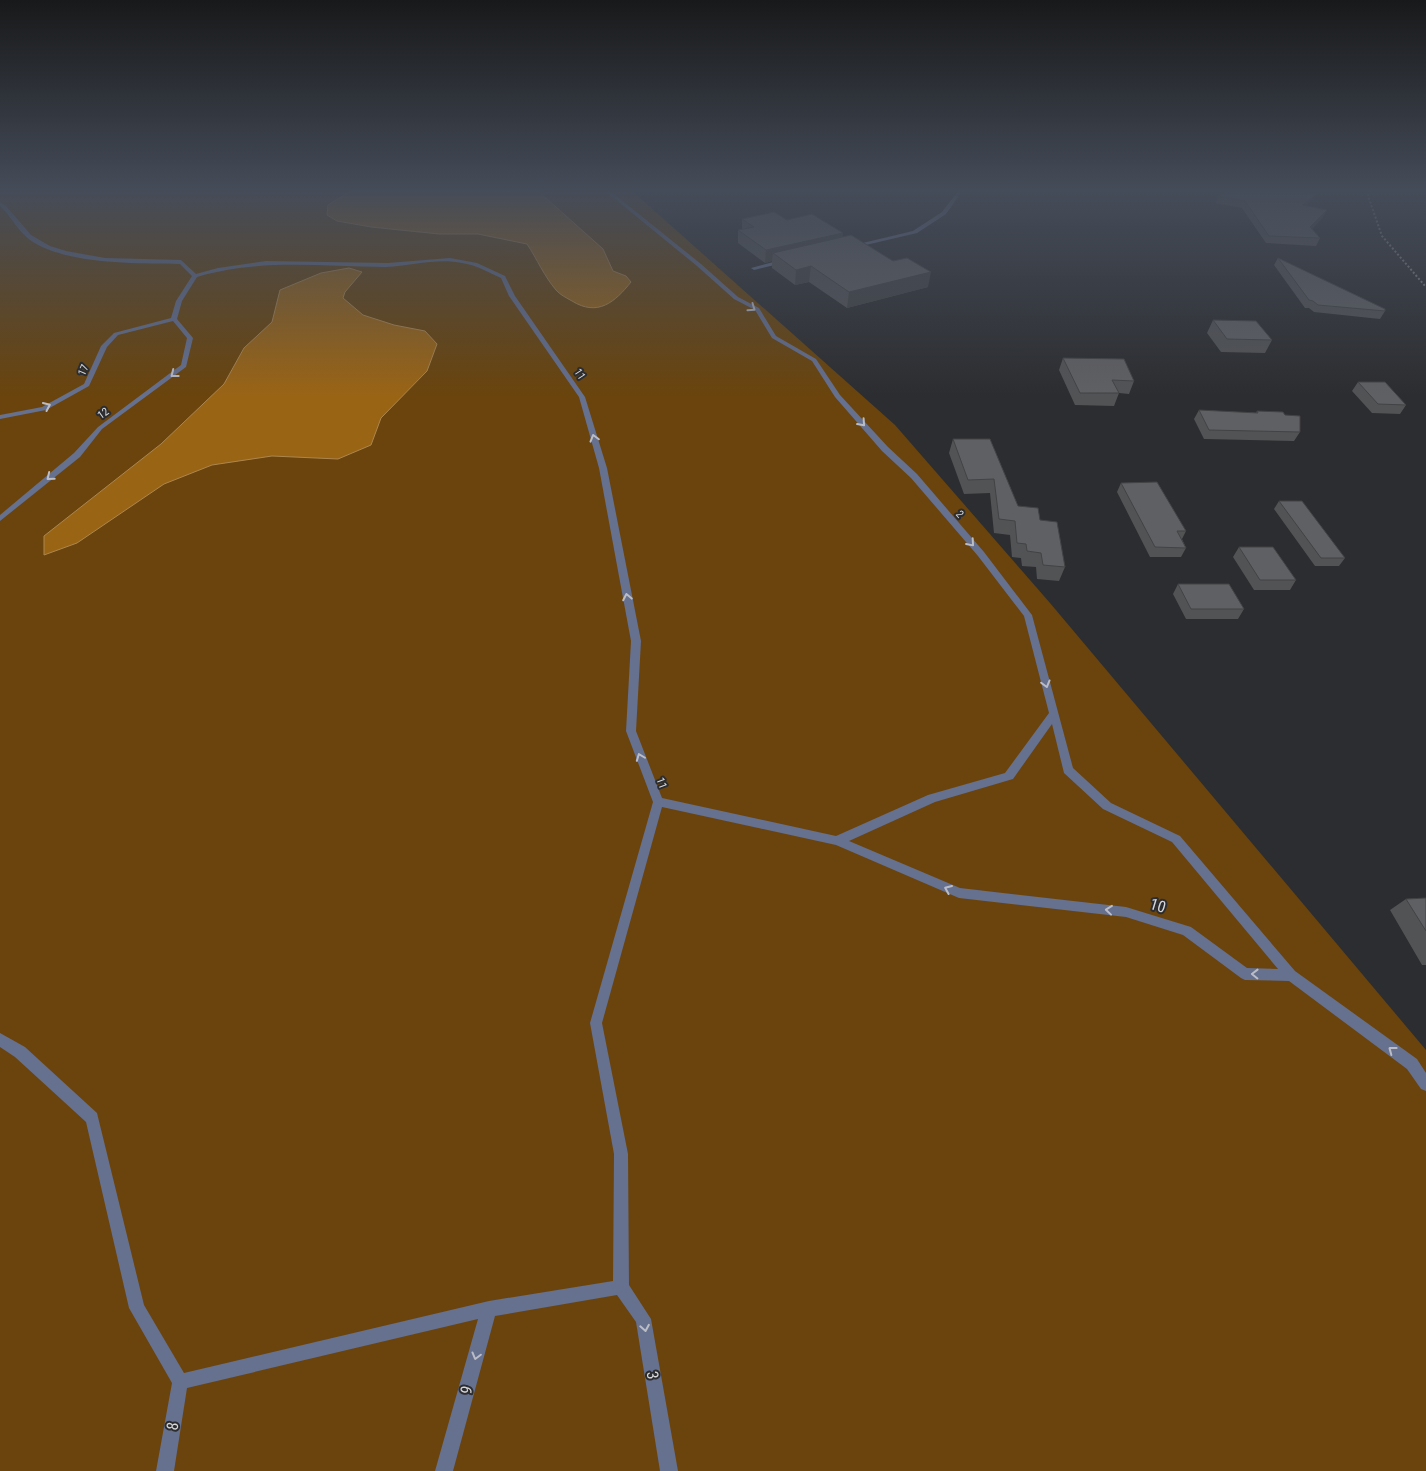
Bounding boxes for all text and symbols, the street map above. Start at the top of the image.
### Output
one-way arrow [746,302,756,311]
street label: 17 [75,363,92,378]
street label: 11 [571,366,588,382]
one-way arrow [171,368,180,376]
one-way arrow [42,402,51,413]
street label: 12 [95,405,111,422]
one-way arrow [856,418,865,427]
one-way arrow [590,435,600,443]
one-way arrow [46,471,55,480]
street label: 2 [953,508,966,521]
one-way arrow [965,538,974,547]
one-way arrow [623,593,633,602]
one-way arrow [1040,679,1051,688]
one-way arrow [636,753,647,762]
street label: 11 [654,776,670,791]
one-way arrow [944,884,953,895]
street label: 10 [1148,894,1168,917]
one-way arrow [1105,905,1113,916]
one-way arrow [1250,969,1258,979]
one-way arrow [1388,1047,1398,1056]
one-way arrow [639,1324,650,1332]
one-way arrow [471,1351,482,1360]
street label: 3 [642,1370,663,1381]
street label: 9 [456,1384,477,1396]
street label: 8 [162,1421,183,1432]

